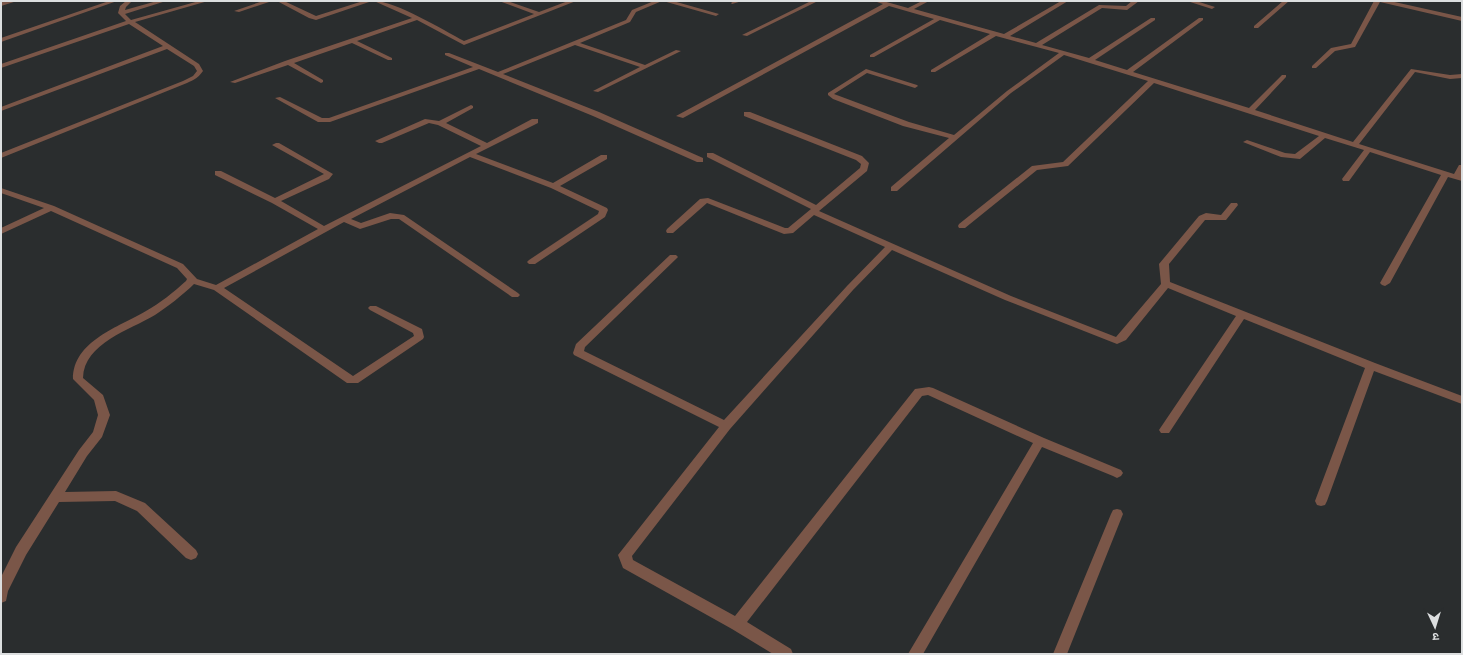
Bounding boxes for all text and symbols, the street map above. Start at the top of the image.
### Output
north arrow [1415,607,1455,647]
text: उ [1431,630,1439,643]

